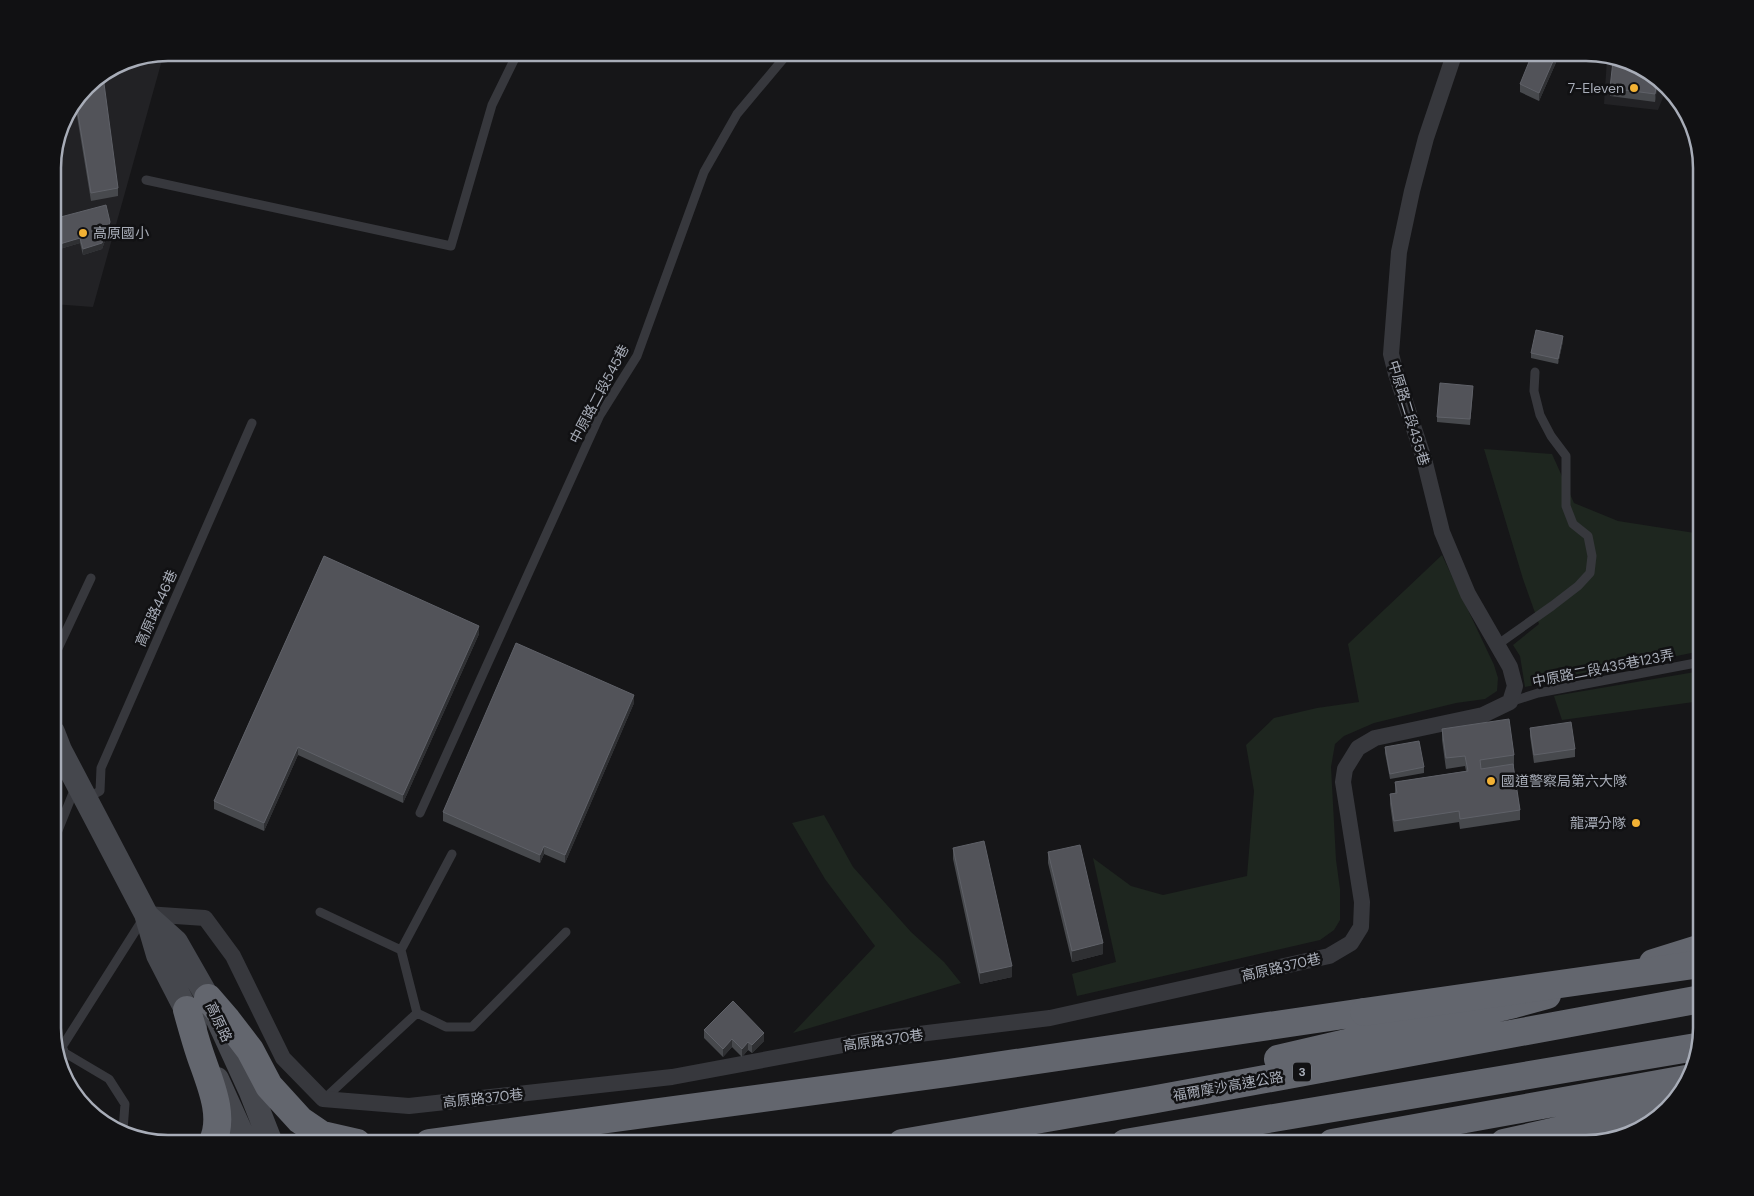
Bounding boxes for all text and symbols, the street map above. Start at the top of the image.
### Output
place label: 7-Eleven [1568,79,1624,97]
marker: 7-Eleven [1628,82,1640,94]
place label: 高原國小 [93,224,149,242]
marker: 高原國小 [77,227,89,239]
street label: 中原路二段545巷 [565,341,633,447]
street label: 中原路二段435巷 [1384,358,1434,468]
street label: 高原路446巷 [131,567,181,649]
street label: 中原路二段435巷123弄 [1531,645,1675,691]
place label: 國道警察局第六大隊 [1501,772,1627,790]
marker: 國道警察局第六大隊 [1485,775,1497,787]
place label: 龍潭分隊 [1570,814,1626,832]
marker: 龍潭分隊 [1630,817,1642,829]
street label: 高原路370巷 [1240,949,1322,985]
street label: 高原路 [202,999,236,1045]
street label: 高原路370巷 [842,1025,924,1055]
road number: 3 [1293,1062,1311,1082]
street label: 福爾摩沙高速公路 [1171,1067,1285,1105]
street label: 高原路370巷 [442,1085,524,1111]

